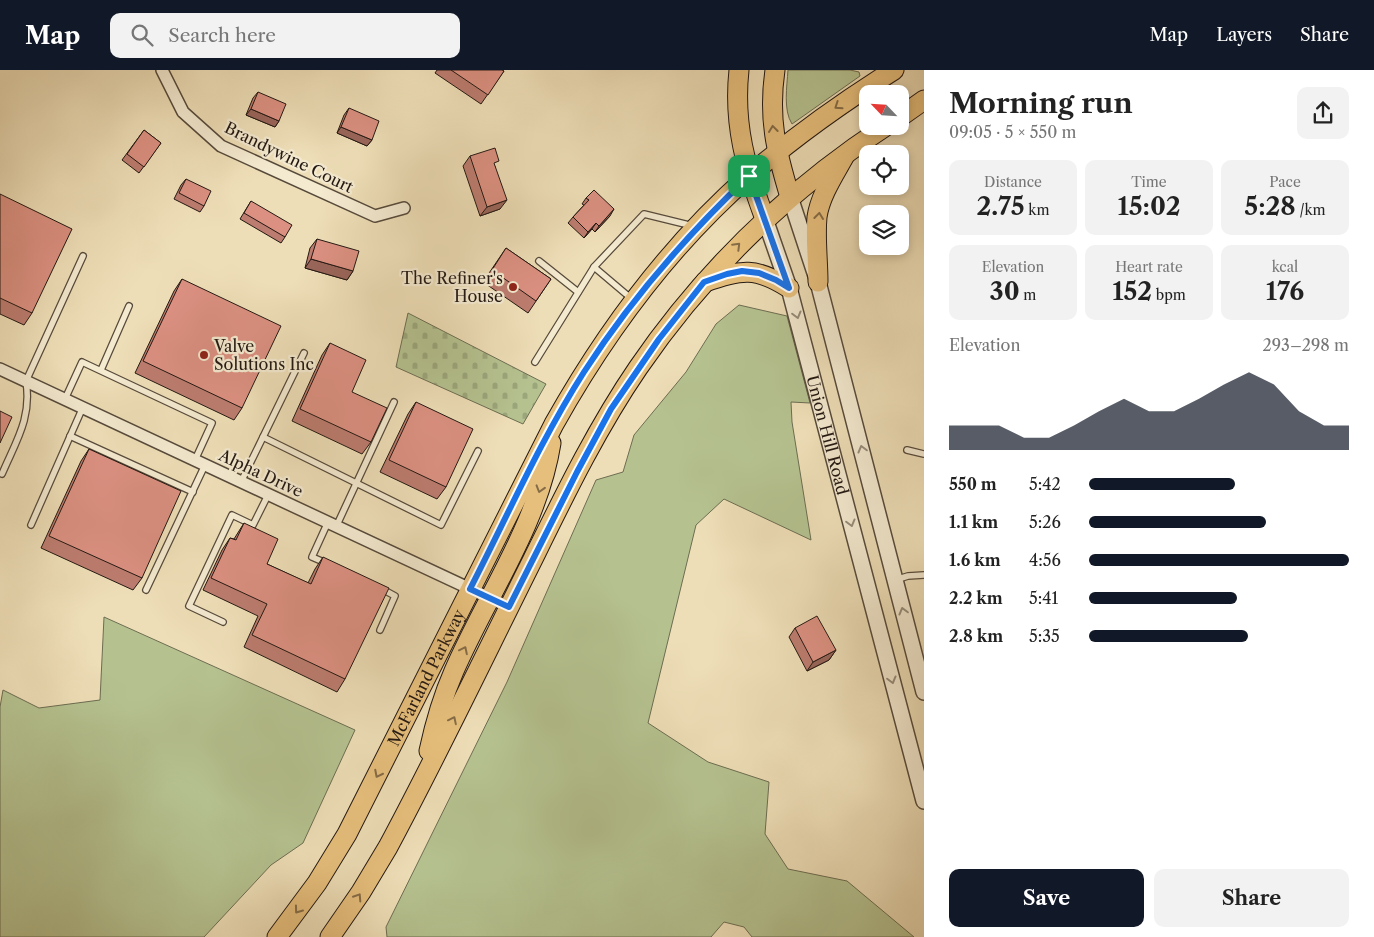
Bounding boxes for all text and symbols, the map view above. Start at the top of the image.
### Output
search box [110,13,460,58]
text: Map [25,21,80,50]
icon: search [128,21,156,49]
text: Search here [168,24,276,47]
text: Map [1150,24,1188,46]
text: Layers [1216,24,1272,46]
text: Share [1300,24,1349,46]
north arrow [859,85,909,135]
map controls [859,85,909,255]
text: Morning run [949,86,1133,120]
button: share [1297,87,1349,139]
one-way arrow [834,100,844,109]
street label: Brandywine Court [221,117,357,197]
text: 09:05 · 5 × 550 m [949,122,1077,142]
one-way arrow [768,125,779,133]
button: locate [859,145,909,195]
pin [728,155,770,197]
icon: arrive [735,162,763,190]
text: Distance [984,173,1042,191]
text: Time [1131,173,1167,191]
text: Pace [1269,173,1301,191]
text: 2.75 [977,191,1025,222]
text: 15:02 [1117,191,1181,222]
text: 5:28 [1244,191,1296,222]
text: km [1025,201,1049,219]
text: /km [1296,201,1326,219]
button: layers [859,205,909,255]
one-way arrow [813,212,824,220]
one-way arrow [731,243,740,252]
text: Elevation [982,258,1044,276]
text: Heart rate [1115,258,1183,276]
text: kcal [1272,258,1298,276]
place label: The Refiner's House [401,268,503,306]
text: 30 [990,276,1020,307]
text: 152 [1112,276,1152,307]
text: 176 [1266,276,1304,307]
marker: The Refiner's House [507,281,519,293]
text: m [1020,286,1036,304]
text: bpm [1152,286,1186,304]
one-way arrow [791,311,801,319]
text: Elevation [949,335,1020,355]
text: 293–298 m [1263,335,1349,355]
place label: Valve Solutions Inc [213,336,314,374]
marker: Valve Solutions Inc [198,349,210,361]
street label: Union Hill Road [802,373,853,497]
street label: Alpha Drive [215,444,306,501]
one-way arrow [857,446,867,454]
text: 550 m [949,474,997,494]
text: 5:42 [1029,474,1061,494]
one-way arrow [536,484,546,493]
text: 1.1 km [949,512,998,532]
text: 5:26 [1029,512,1061,532]
one-way arrow [845,519,856,527]
text: 1.6 km [949,550,1001,570]
text: 4:56 [1029,550,1061,570]
text: 2.2 km [949,588,1003,608]
text: 5:41 [1029,588,1058,608]
street label: McFarland Parkway [383,605,469,749]
one-way arrow [898,606,909,615]
text: 2.8 km [949,626,1003,646]
text: 5:35 [1029,626,1060,646]
one-way arrow [458,646,468,655]
one-way arrow [887,676,897,684]
one-way arrow [447,716,457,725]
one-way arrow [374,769,385,778]
button: Save [949,869,1144,927]
button: Share [1154,869,1349,927]
one-way arrow [352,893,361,902]
one-way arrow [295,904,304,913]

